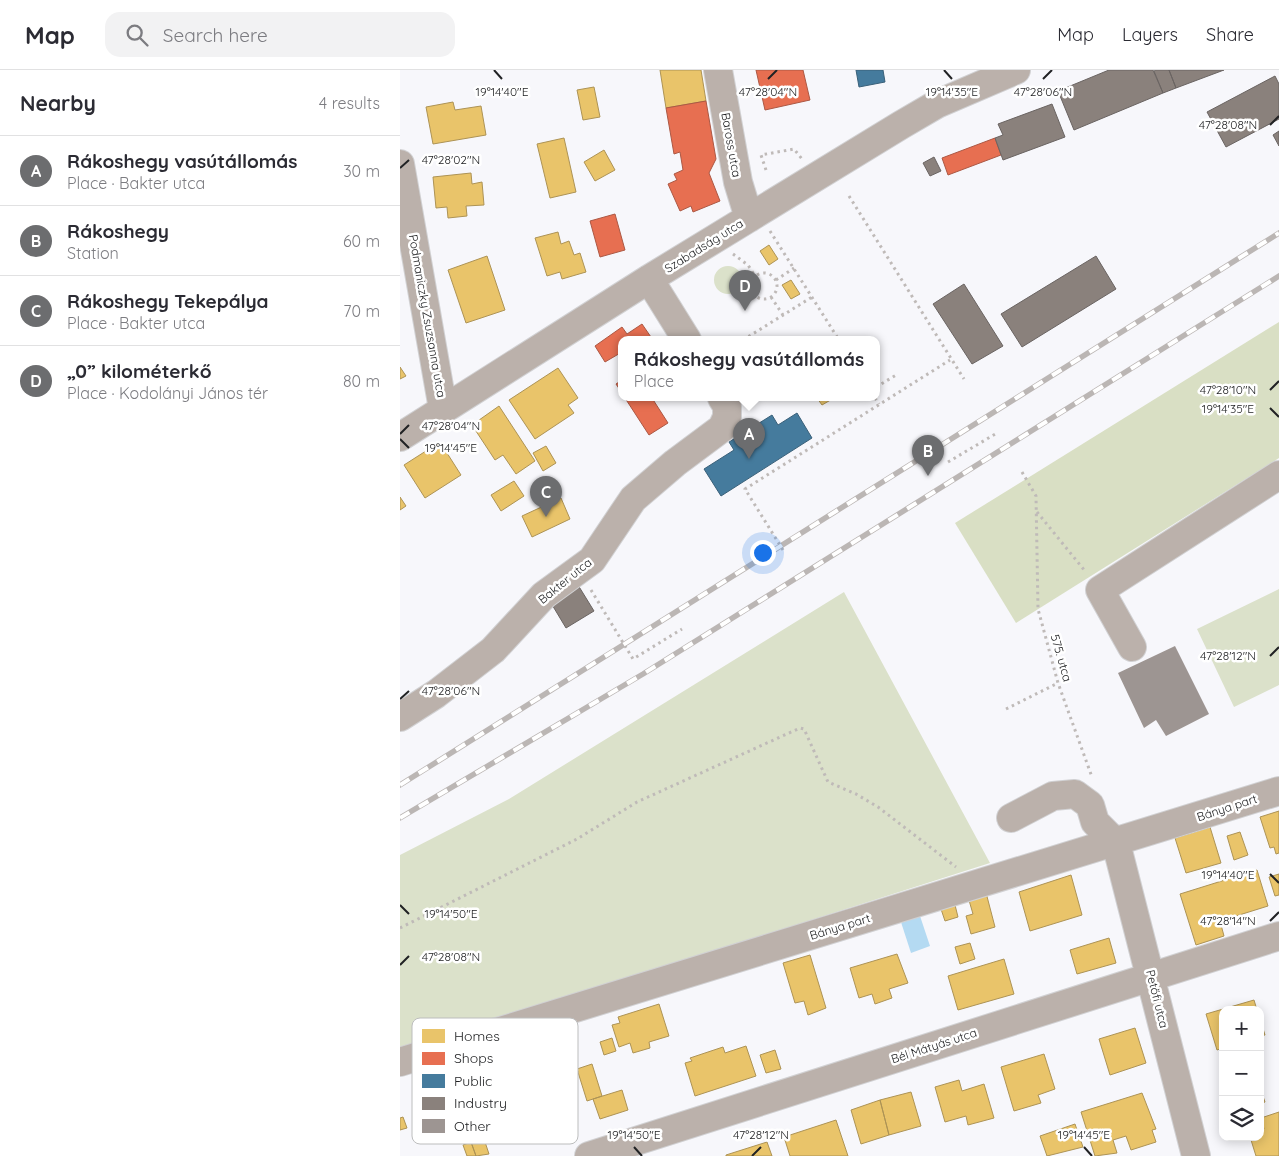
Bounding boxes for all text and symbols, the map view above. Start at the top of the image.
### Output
search box [105,12,455,57]
text: Map [25,20,75,50]
icon: search [123,21,151,49]
text: Search here [163,23,268,47]
text: Map [1057,23,1094,46]
text: Layers [1122,23,1178,46]
text: Share [1206,23,1254,46]
text: 19°14'40"E [476,84,529,99]
text: 47°28'04"N [739,84,797,99]
text: 19°14'35"E [926,84,978,99]
text: 47°28'06"N [1014,84,1072,99]
text: Nearby [20,90,96,116]
text: 4 results [319,93,380,113]
street label: Baross utca [718,111,745,178]
text: 47°28'08"N [1199,117,1257,132]
text: Rákoshegy vasútállomás [67,149,297,173]
text: 47°28'02"N [422,152,480,167]
text: A [31,161,41,181]
text: 30 m [343,161,380,181]
text: Place · Bakter utca [67,173,205,193]
street label: Szabadság utca [662,215,746,276]
text: Rákoshegy [67,219,169,243]
text: B [31,231,41,251]
text: 60 m [343,231,380,251]
street label: Podmaniczky Zsuzsanna utca [406,233,449,399]
text: Station [67,243,119,263]
pin: D [729,270,761,311]
text: Rákoshegy Tekepálya [67,289,269,313]
text: C [31,301,41,321]
text: 70 m [343,301,380,321]
text: Place · Bakter utca [67,313,205,333]
popup [618,336,880,401]
text: Rákoshegy vasútállomás [634,347,864,371]
text: „0” kilométerkő [67,359,212,383]
text: D [30,371,42,391]
text: 80 m [343,371,380,391]
text: Place [634,371,674,391]
text: 47°28'10"N [1200,382,1256,397]
text: Place · Kodolányi János tér [67,383,268,403]
text: 19°14'35"E [1202,401,1254,416]
text: 47°28'04"N [422,418,480,433]
pin: A [733,418,765,459]
pin: B [912,435,944,476]
text: 19°14'45"E [425,440,477,455]
pin: C [530,476,562,517]
your location [750,540,776,566]
street label: Bakter utca [535,554,594,607]
street label: 575. utca [1048,632,1075,683]
text: 47°28'12"N [1200,648,1256,663]
text: 47°28'06"N [422,683,480,698]
street label: Bánya part [1195,791,1259,824]
text: 19°14'40"E [1202,867,1255,882]
text: 19°14'50"E [424,906,478,921]
street label: Bánya part [808,910,872,943]
text: 47°28'14"N [1200,913,1256,928]
text: 47°28'08"N [422,949,480,964]
street label: Petőfi utca [1143,968,1172,1030]
map controls [1219,1006,1264,1141]
button: + [1219,1006,1264,1051]
legend [412,1018,578,1144]
street label: Bél Mátyás utca [889,1025,979,1066]
text: Homes [454,1027,500,1045]
text: Shops [454,1049,493,1067]
button: − [1219,1051,1264,1096]
text: Public [454,1072,492,1090]
text: Industry [454,1094,507,1112]
button: layers [1219,1096,1264,1141]
text: Other [454,1117,491,1135]
text: 19°14'50"E [607,1127,661,1142]
text: 47°28'12"N [733,1127,789,1142]
text: 19°14'45"E [1058,1127,1110,1142]

